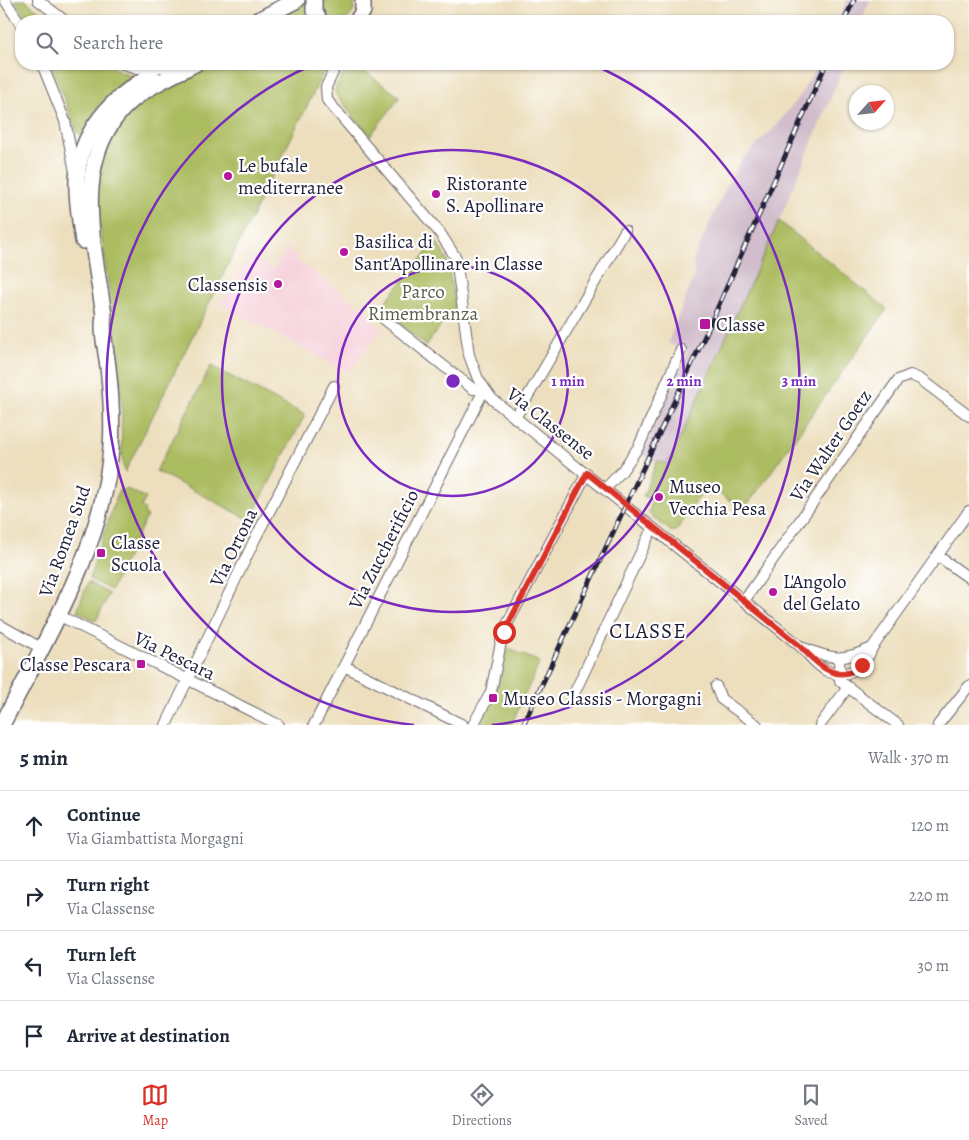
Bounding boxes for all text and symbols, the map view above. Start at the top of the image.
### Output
search box [15,15,954,70]
icon: search [33,29,61,57]
text: Search here [73,30,163,56]
north arrow [849,85,894,130]
place label: Le bufale mediterranee [238,153,343,201]
marker: Le bufale mediterranee [222,170,234,182]
place label: Ristorante S. Apollinare [446,171,544,219]
marker: Ristorante S. Apollinare [430,188,442,200]
place label: Basilica di Sant'Apollinare in Classe [354,229,543,277]
marker: Basilica di Sant'Apollinare in Classe [338,246,350,258]
place label: Classensis [188,272,268,298]
marker: Classensis [272,278,284,290]
park label: Parco Rimembranza [368,279,478,327]
place label: Classe [716,312,765,338]
marker: Classe [698,317,712,331]
text: 1 min [551,371,585,391]
text: 2 min [666,371,702,391]
text: 3 min [782,371,817,391]
centre of rings [444,372,462,390]
street label: Via Classense [500,381,600,466]
street label: Via Walter Goetz [783,385,878,507]
place label: Museo Vecchia Pesa [668,474,766,522]
street label: Via Romea Sud [32,481,97,602]
street label: Via Zuccherificio [342,485,425,615]
marker: Museo Vecchia Pesa [653,491,665,503]
street label: Via Ortona [203,504,264,592]
place label: Classe Scuola [111,530,162,578]
marker: Classe Scuola [95,547,107,559]
place label: L'Angolo del Gelato [783,569,860,617]
marker: L'Angolo del Gelato [767,586,779,598]
district label: CLASSE [609,617,687,645]
route start [493,621,516,644]
street label: Via Pescara [129,625,220,687]
place label: Classe Pescara [20,652,131,678]
route end [851,654,874,677]
marker: Classe Pescara [135,658,147,670]
place label: Museo Classis - Morgagni [503,686,702,712]
marker: Museo Classis - Morgagni [487,692,499,704]
text: 5 min [20,744,68,772]
text: Walk · 370 m [868,747,949,769]
text: Continue [67,802,141,828]
icon: ahead [20,812,48,840]
text: 120 m [911,815,949,837]
text: Via Giambattista Morgagni [67,828,244,850]
text: Turn right [67,872,149,898]
icon: right [20,882,48,910]
text: 220 m [909,885,949,907]
text: Via Classense [67,898,155,920]
text: Turn left [67,942,136,968]
icon: left [20,952,48,980]
text: 30 m [917,955,949,977]
text: Via Classense [67,968,155,990]
icon: arrive [20,1022,48,1050]
text: Arrive at destination [67,1023,230,1049]
tab: Map [141,1081,169,1130]
tab: Directions [452,1081,512,1130]
tab: Saved [795,1081,828,1130]

